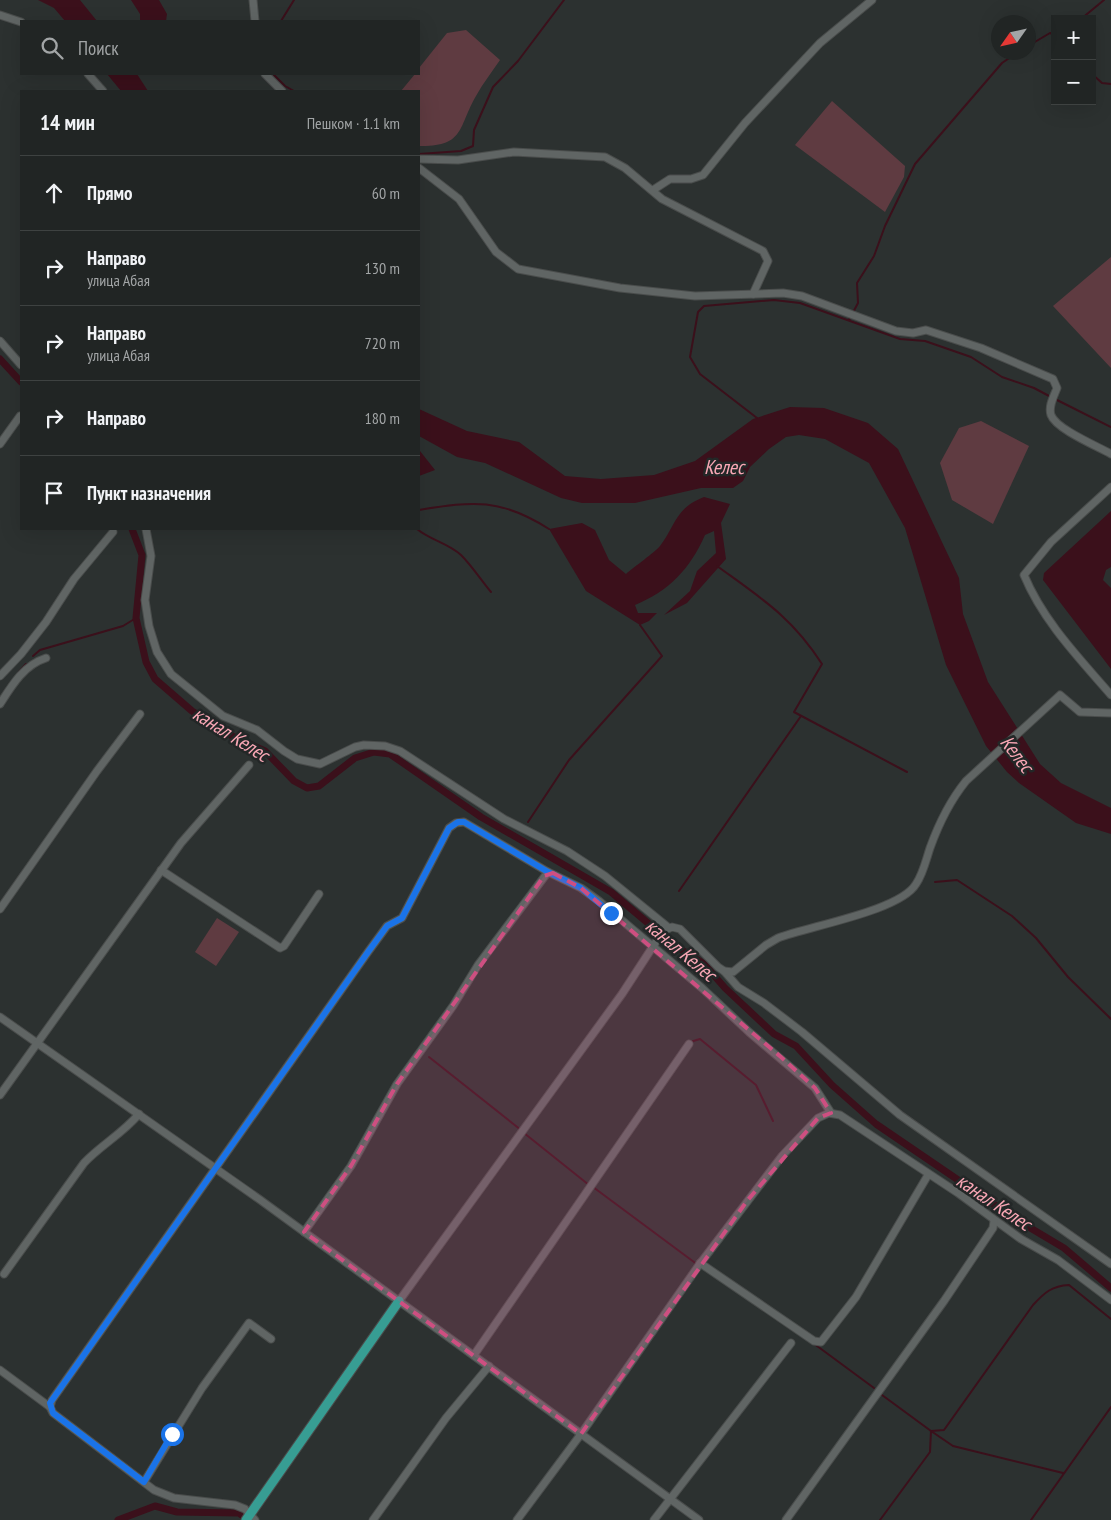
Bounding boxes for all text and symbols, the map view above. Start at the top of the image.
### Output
north arrow [991,15,1036,60]
map controls [1051,15,1096,105]
button: + [1051,15,1096,60]
search box [20,20,420,75]
icon: search [38,34,66,62]
text: Поиск [78,36,119,60]
button: − [1051,60,1096,105]
text: 14 мин [40,109,95,136]
text: Пешком · 1.1 km [307,113,400,133]
icon: ahead [40,179,68,207]
text: Прямо [87,181,132,205]
text: 60 m [372,183,400,203]
text: Направо [87,246,146,270]
icon: right [40,254,68,282]
text: 130 m [365,258,400,278]
text: улица Абая [87,270,150,290]
text: Направо [87,321,146,345]
icon: right [40,329,68,357]
text: 720 m [365,333,400,353]
text: улица Абая [87,345,150,365]
icon: right [40,404,68,432]
text: Направо [87,406,146,430]
text: 180 m [365,408,400,428]
water label: Келес [704,454,746,480]
icon: arrive [40,479,68,507]
text: Пункт назначения [87,481,211,505]
water label: канал Келес [188,700,276,769]
water label: Келес [995,730,1041,779]
route end [600,902,623,925]
water label: канал Келес [640,913,723,988]
water label: канал Келес [951,1167,1038,1238]
route start [161,1423,184,1446]

